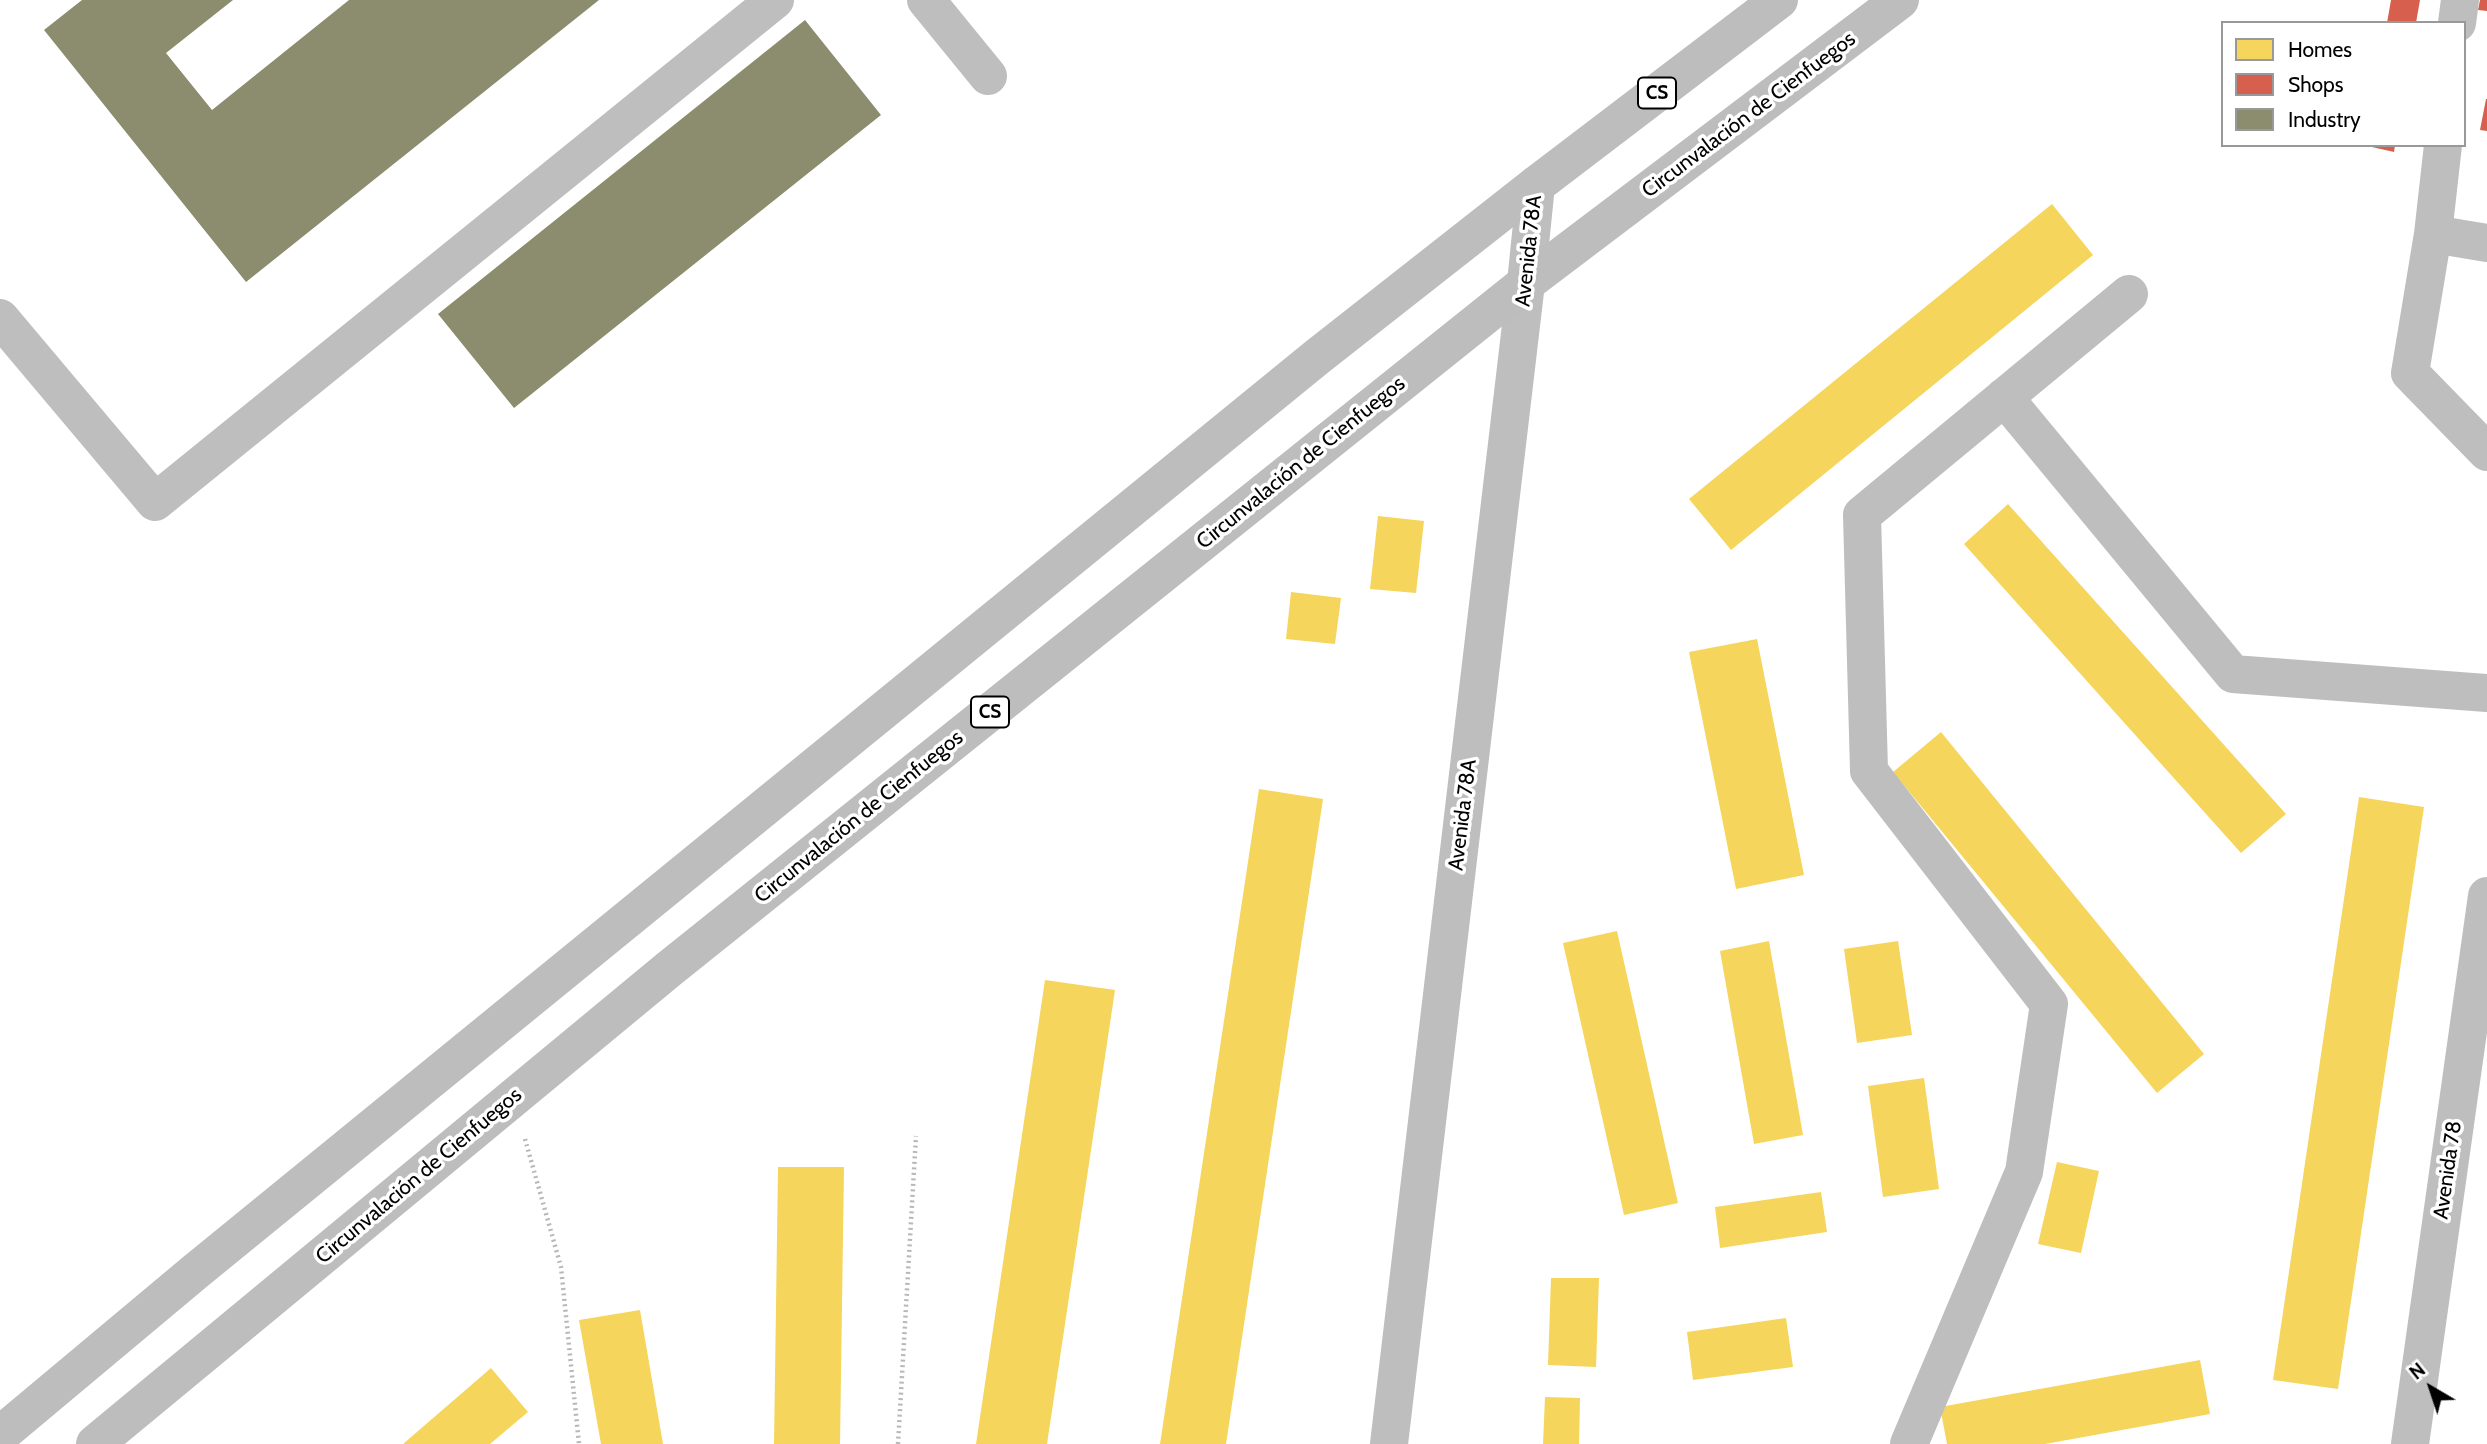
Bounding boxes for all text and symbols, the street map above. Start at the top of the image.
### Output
legend [2221,21,2466,147]
street label: Circunvalación de Cienfuegos [1637,26,1861,204]
text: Homes [2288,37,2352,62]
text: Shops [2288,72,2343,97]
road number: CS [1638,78,1676,108]
text: Industry [2288,107,2361,132]
street label: Avenida 78A [1511,194,1547,308]
street label: Circunvalación de Cienfuegos [1192,371,1410,555]
road number: CS [971,696,1009,727]
street label: Circunvalación de Cienfuegos [750,725,968,909]
street label: Avenida 78A [1444,758,1482,872]
street label: Circunvalación de Cienfuegos [311,1083,527,1269]
street label: Avenida 78 [2429,1119,2467,1221]
north arrow [2396,1353,2466,1423]
text: N [2405,1358,2430,1384]

